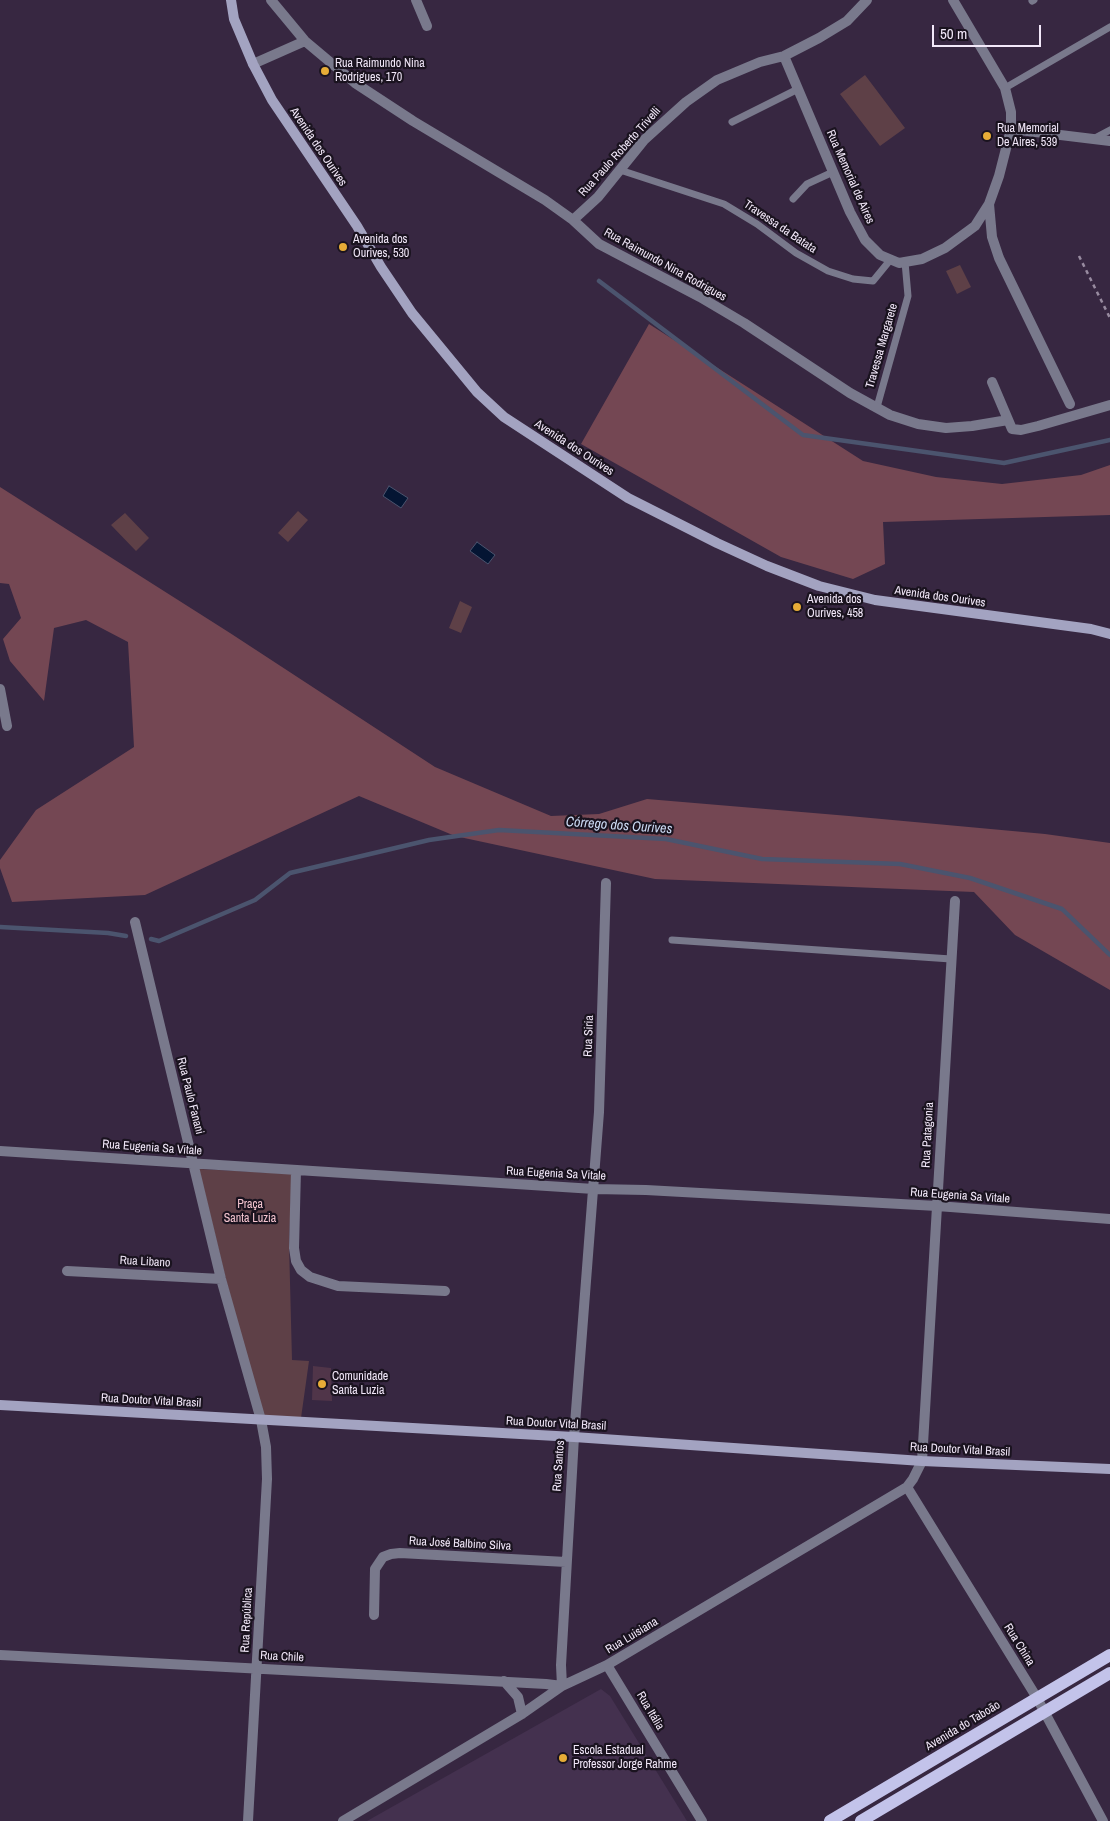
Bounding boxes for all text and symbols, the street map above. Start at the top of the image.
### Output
scale bar [935,15,1044,47]
text: 50 m [940,23,967,44]
place label: Rua Raimundo Nina Rodrigues, 170 [335,57,425,85]
marker: Rua Raimundo Nina Rodrigues, 170 [319,65,331,77]
street label: Rua Paulo Roberto Trivelli [576,104,664,200]
street label: Avenida dos Ourives [286,105,350,189]
place label: Rua Memorial De Aires, 539 [997,122,1059,150]
street label: Rua Memorial de Aires [823,128,877,226]
marker: Rua Memorial De Aires, 539 [981,130,993,142]
street label: Travessa da Batata [741,197,819,257]
street label: Rua Raimundo Nina Rodrigues [601,225,729,305]
place label: Avenida dos Ourives, 530 [353,233,409,261]
marker: Avenida dos Ourives, 530 [337,241,349,253]
street label: Travessa Margarete [863,302,901,390]
street label: Avenida dos Ourives [532,417,616,479]
street label: Avenida dos Ourives [894,583,986,611]
place label: Avenida dos Ourives, 458 [807,593,863,621]
marker: Avenida dos Ourives, 458 [791,601,803,613]
water label: Córrego dos Ourives [565,814,673,838]
street label: Rua Siria [581,1015,597,1057]
street label: Rua Paulo Fanani [173,1056,207,1136]
street label: Rua Patagonia [919,1102,937,1168]
street label: Rua Eugenia Sa Vitale [102,1137,202,1159]
street label: Rua Eugenia Sa Vitale [506,1164,606,1184]
street label: Rua Eugenia Sa Vitale [910,1185,1010,1207]
park label: Praça Santa Luzia [224,1198,276,1226]
street label: Rua Libano [119,1253,171,1271]
place label: Comunidade Santa Luzia [332,1370,388,1398]
marker: Comunidade Santa Luzia [316,1378,328,1390]
street label: Rua Doutor Vital Brasil [100,1391,202,1411]
street label: Rua Doutor Vital Brasil [505,1414,607,1434]
street label: Rua Santos [550,1440,568,1492]
street label: Rua Doutor Vital Brasil [909,1440,1011,1460]
street label: Rua José Balbino Silva [409,1534,511,1554]
street label: Rua República [238,1587,256,1653]
street label: Rua Luisiana [603,1615,661,1657]
street label: Rua China [1000,1621,1038,1669]
street label: Rua Chile [260,1649,304,1665]
street label: Rua Itália [633,1689,667,1733]
street label: Avenida do Taboão [923,1698,1003,1754]
place label: Escola Estadual Professor Jorge Rahme [573,1744,677,1772]
marker: Escola Estadual Professor Jorge Rahme [557,1752,569,1764]

